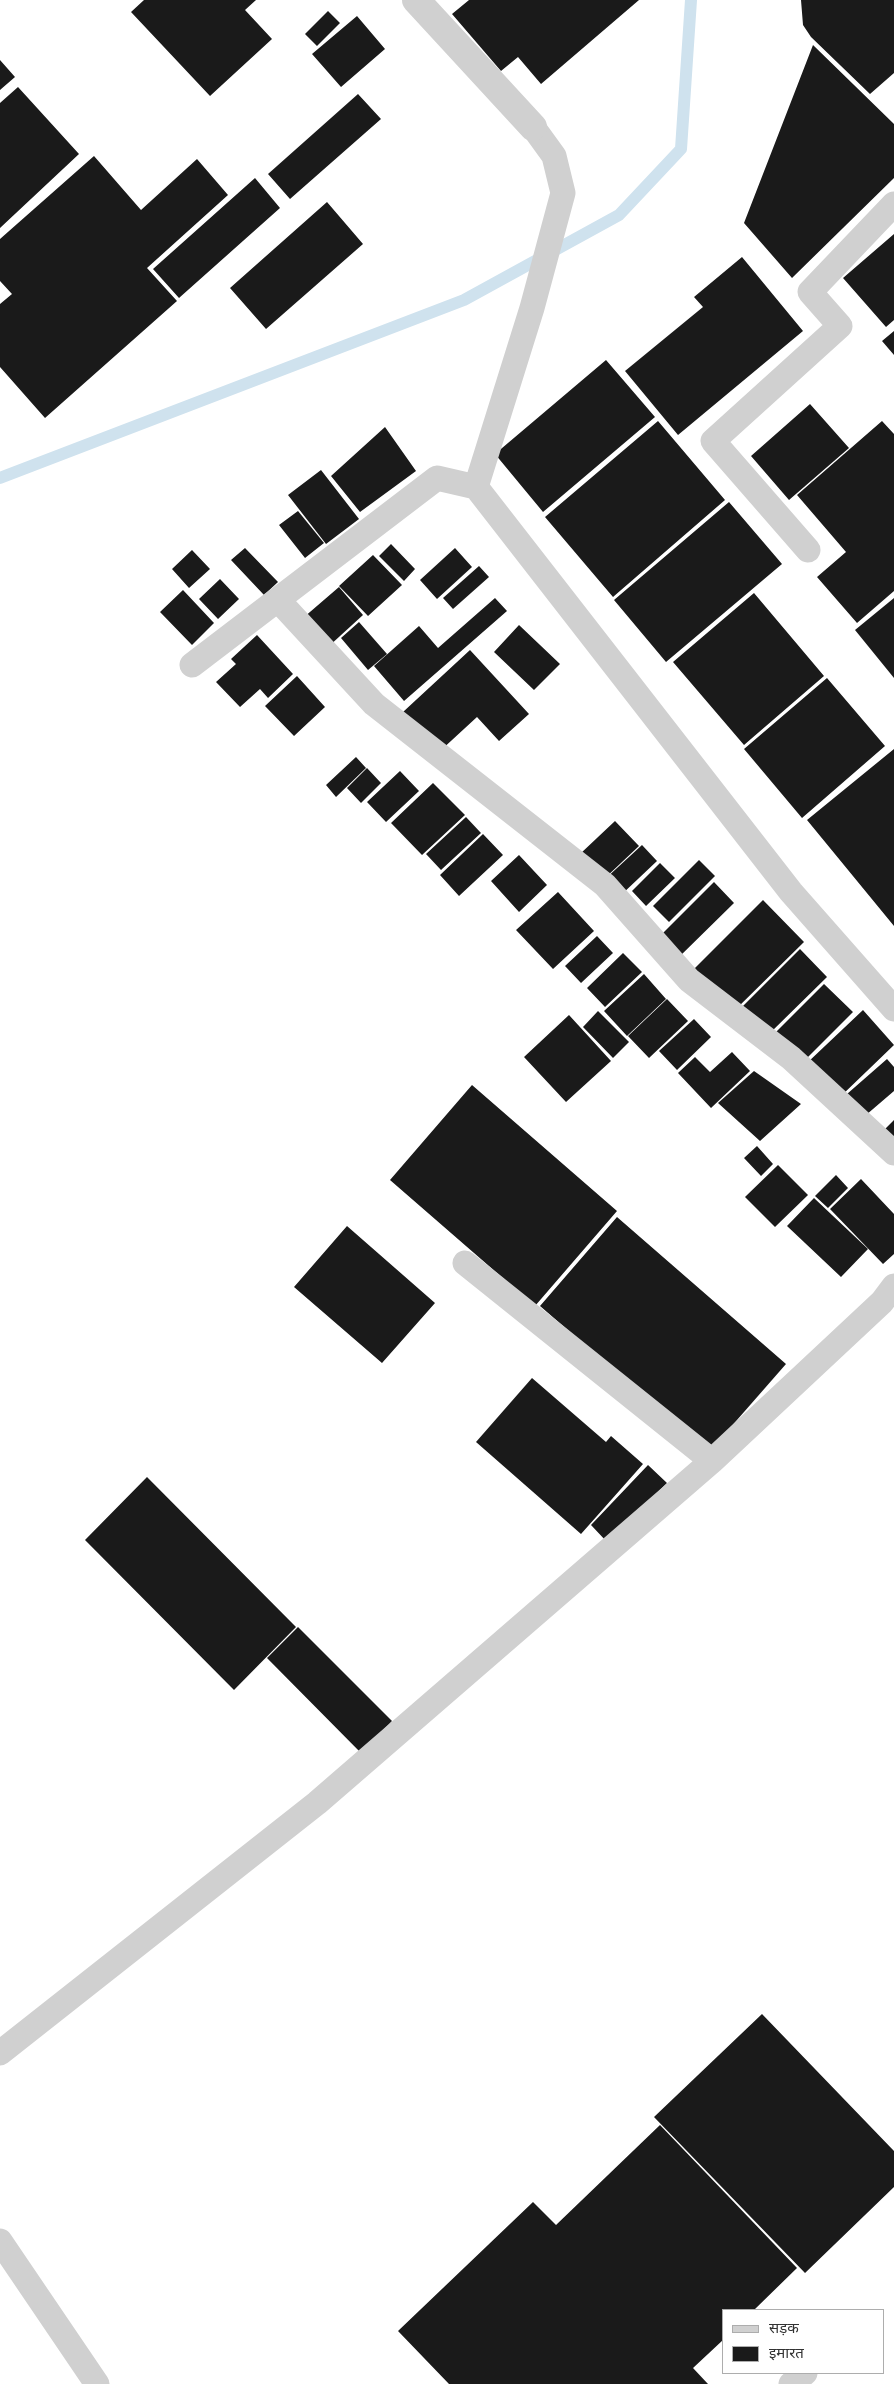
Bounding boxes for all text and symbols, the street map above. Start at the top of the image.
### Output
legend [722,2309,884,2374]
text: सड़क [769,2319,799,2337]
text: इमारत [769,2344,804,2362]

